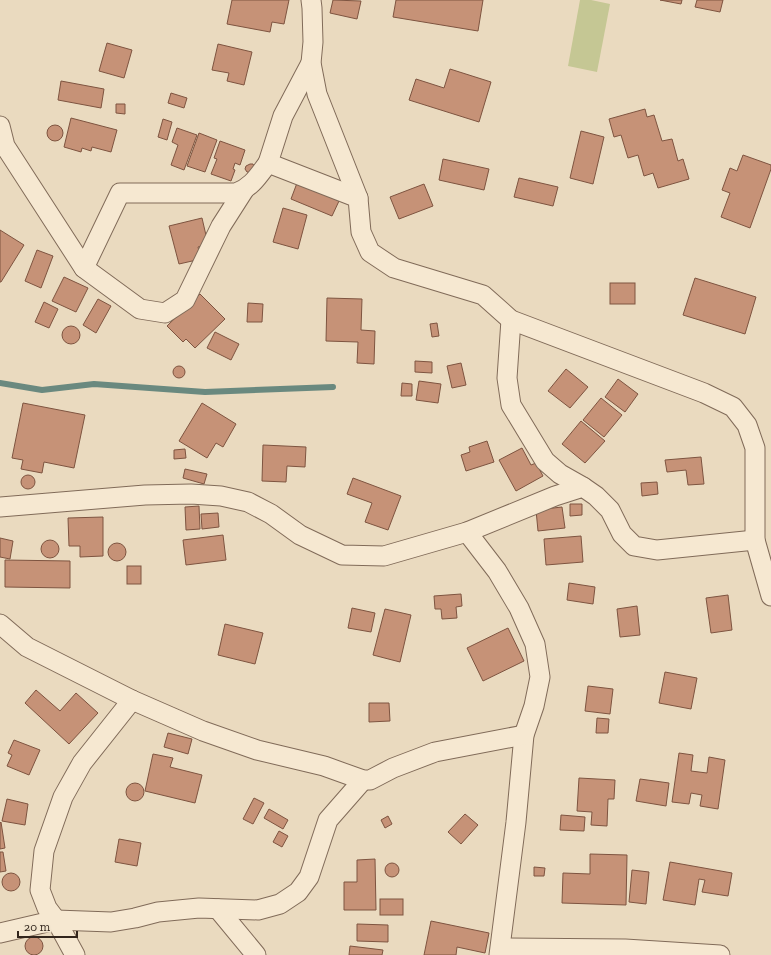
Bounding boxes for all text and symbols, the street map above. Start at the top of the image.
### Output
scale bar [18,913,77,939]
text: 20 m [24,920,51,934]

